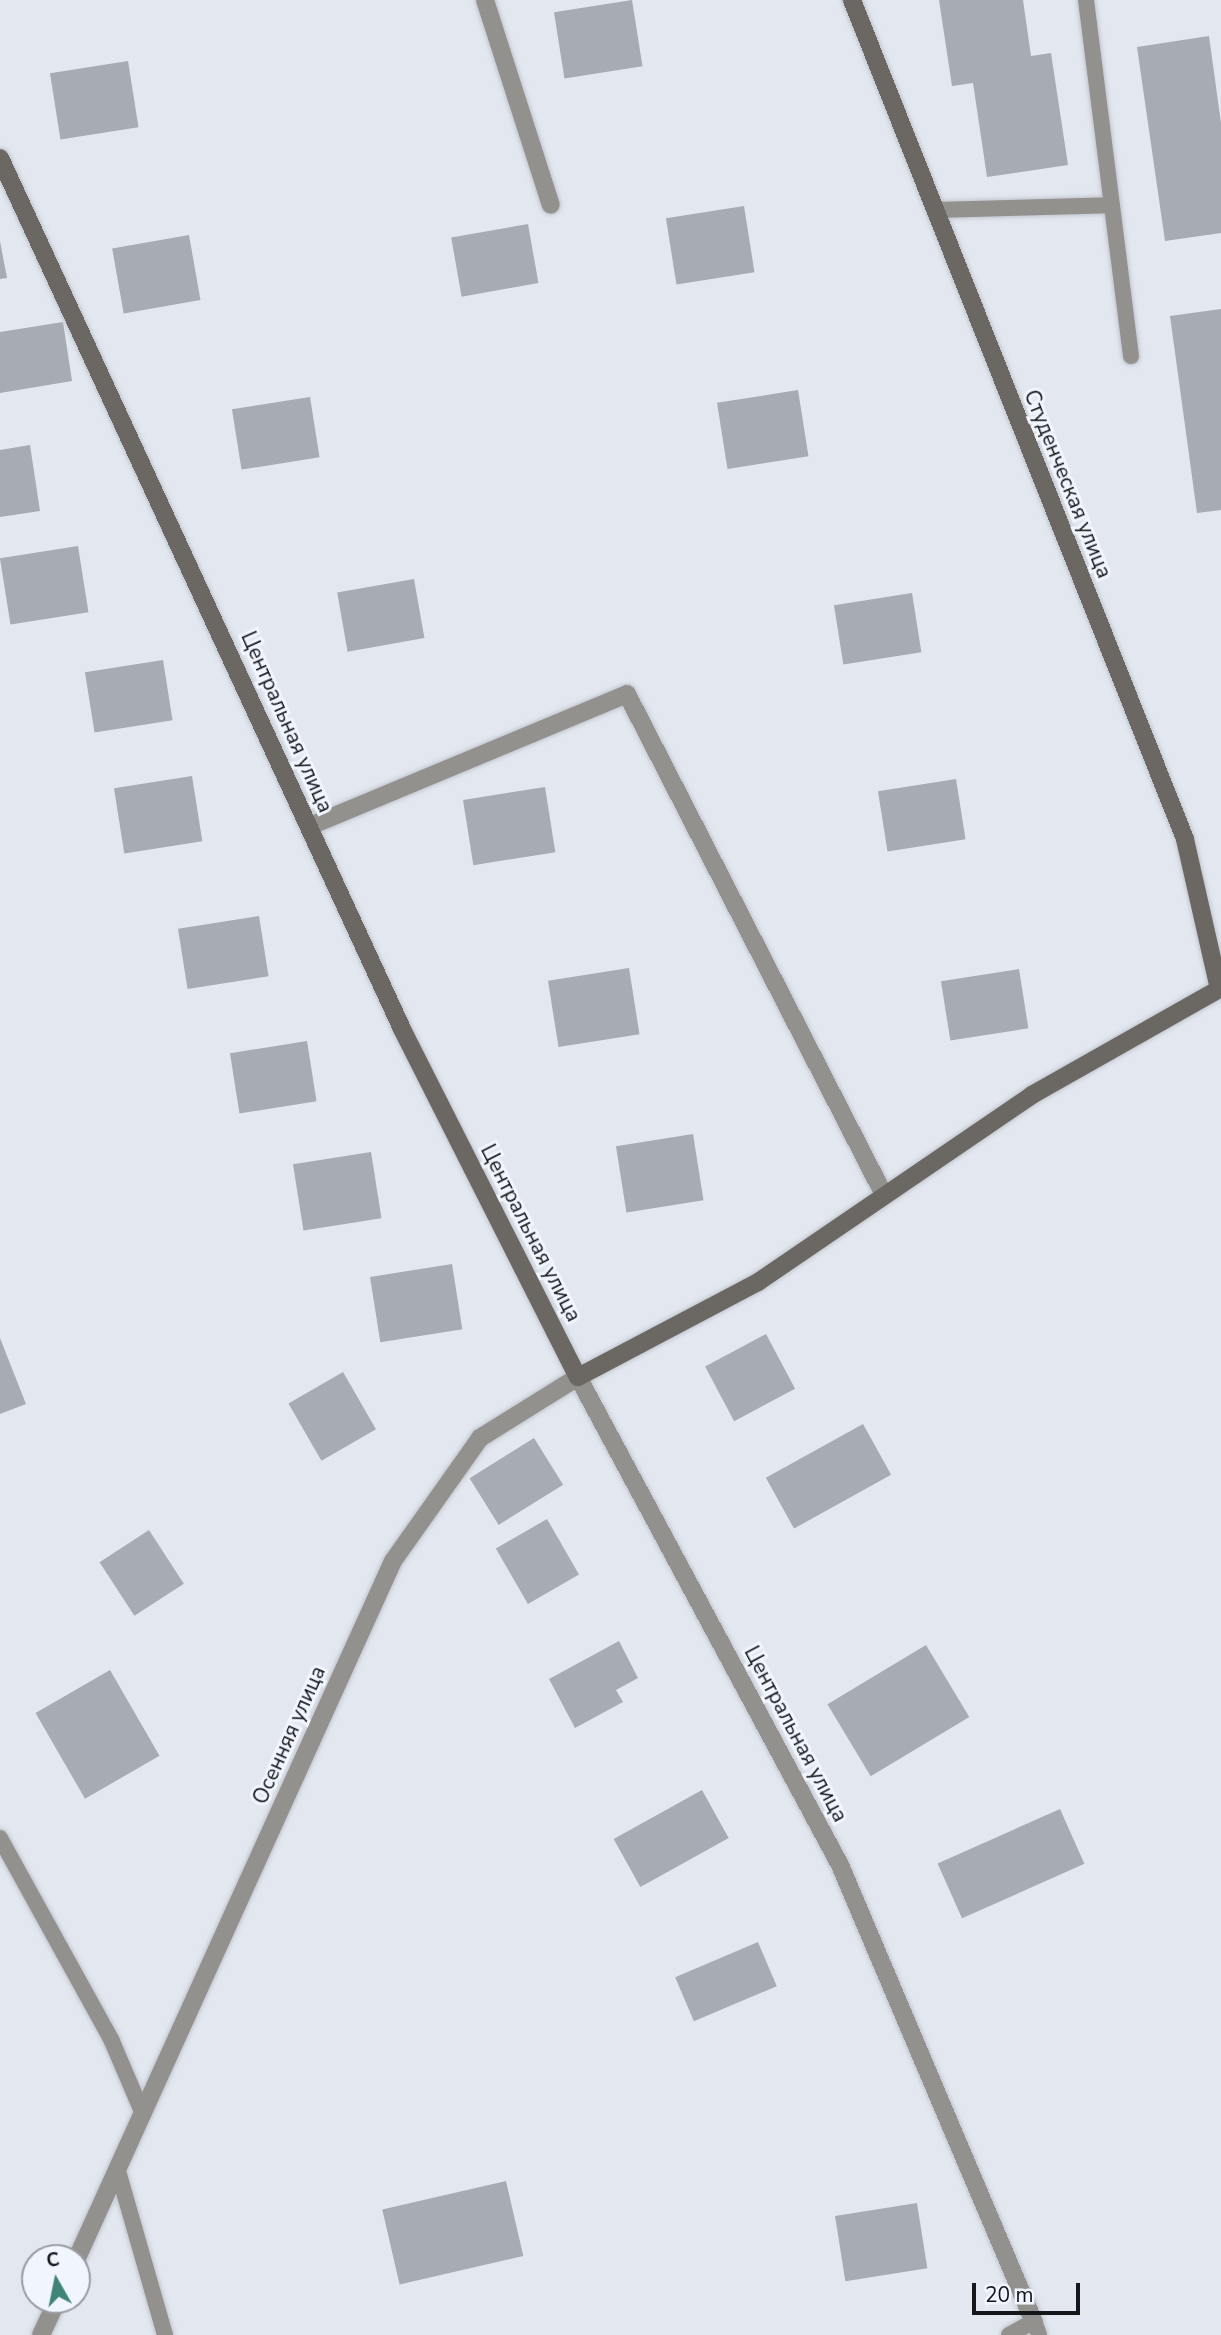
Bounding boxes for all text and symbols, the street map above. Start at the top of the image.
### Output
street label: Студенческая улица [1019,386,1117,582]
street label: Центральная улица [236,627,338,817]
street label: Центральная улица [475,1140,587,1326]
street label: Центральная улица [739,1642,853,1826]
street label: Осенняя улица [247,1662,331,1808]
north arrow [21,2244,91,2314]
text: С [45,2246,61,2274]
scale bar [976,2268,1084,2312]
text: 20 m [985,2281,1034,2309]

